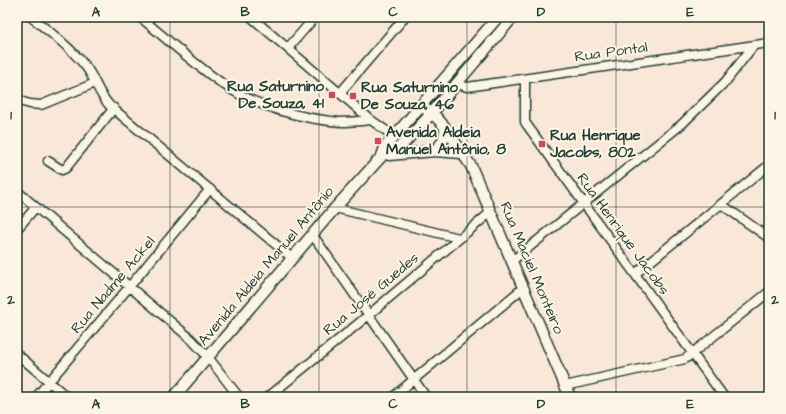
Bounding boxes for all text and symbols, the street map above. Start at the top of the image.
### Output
text: A [92,3,101,21]
text: B [240,3,250,21]
text: C [388,3,398,21]
text: D [537,3,546,21]
text: E [686,3,694,21]
street label: Rua Pontal [573,36,649,68]
place label: Rua Saturnino De Souza, 41 [227,76,325,114]
place label: Rua Saturnino De Souza, 46 [361,77,458,115]
marker: Rua Saturnino De Souza, 41 [327,90,337,100]
marker: Rua Saturnino De Souza, 46 [348,91,358,101]
text: 1 [10,106,12,124]
text: 1 [774,106,776,124]
place label: Avenida Aldeia Manuel Antônio, 8 [386,122,506,160]
place label: Rua Henrique Jacobs, 802 [549,125,641,163]
marker: Avenida Aldeia Manuel Antônio, 8 [373,136,383,146]
marker: Rua Henrique Jacobs, 802 [537,139,547,149]
street label: Rua Henrique Jacobs [572,169,675,300]
street label: Avenida Aldeia Manuel Antônio [193,182,339,350]
street label: Rua Maciel Monteiro [495,199,570,338]
street label: Rua Nadme Ackel [66,232,160,338]
street label: Rua José Guedes [319,247,424,340]
text: 2 [6,291,15,309]
text: 2 [770,291,779,309]
text: A [92,395,101,413]
text: B [240,395,250,413]
text: C [388,395,398,413]
text: D [537,395,546,413]
text: E [686,395,694,413]

